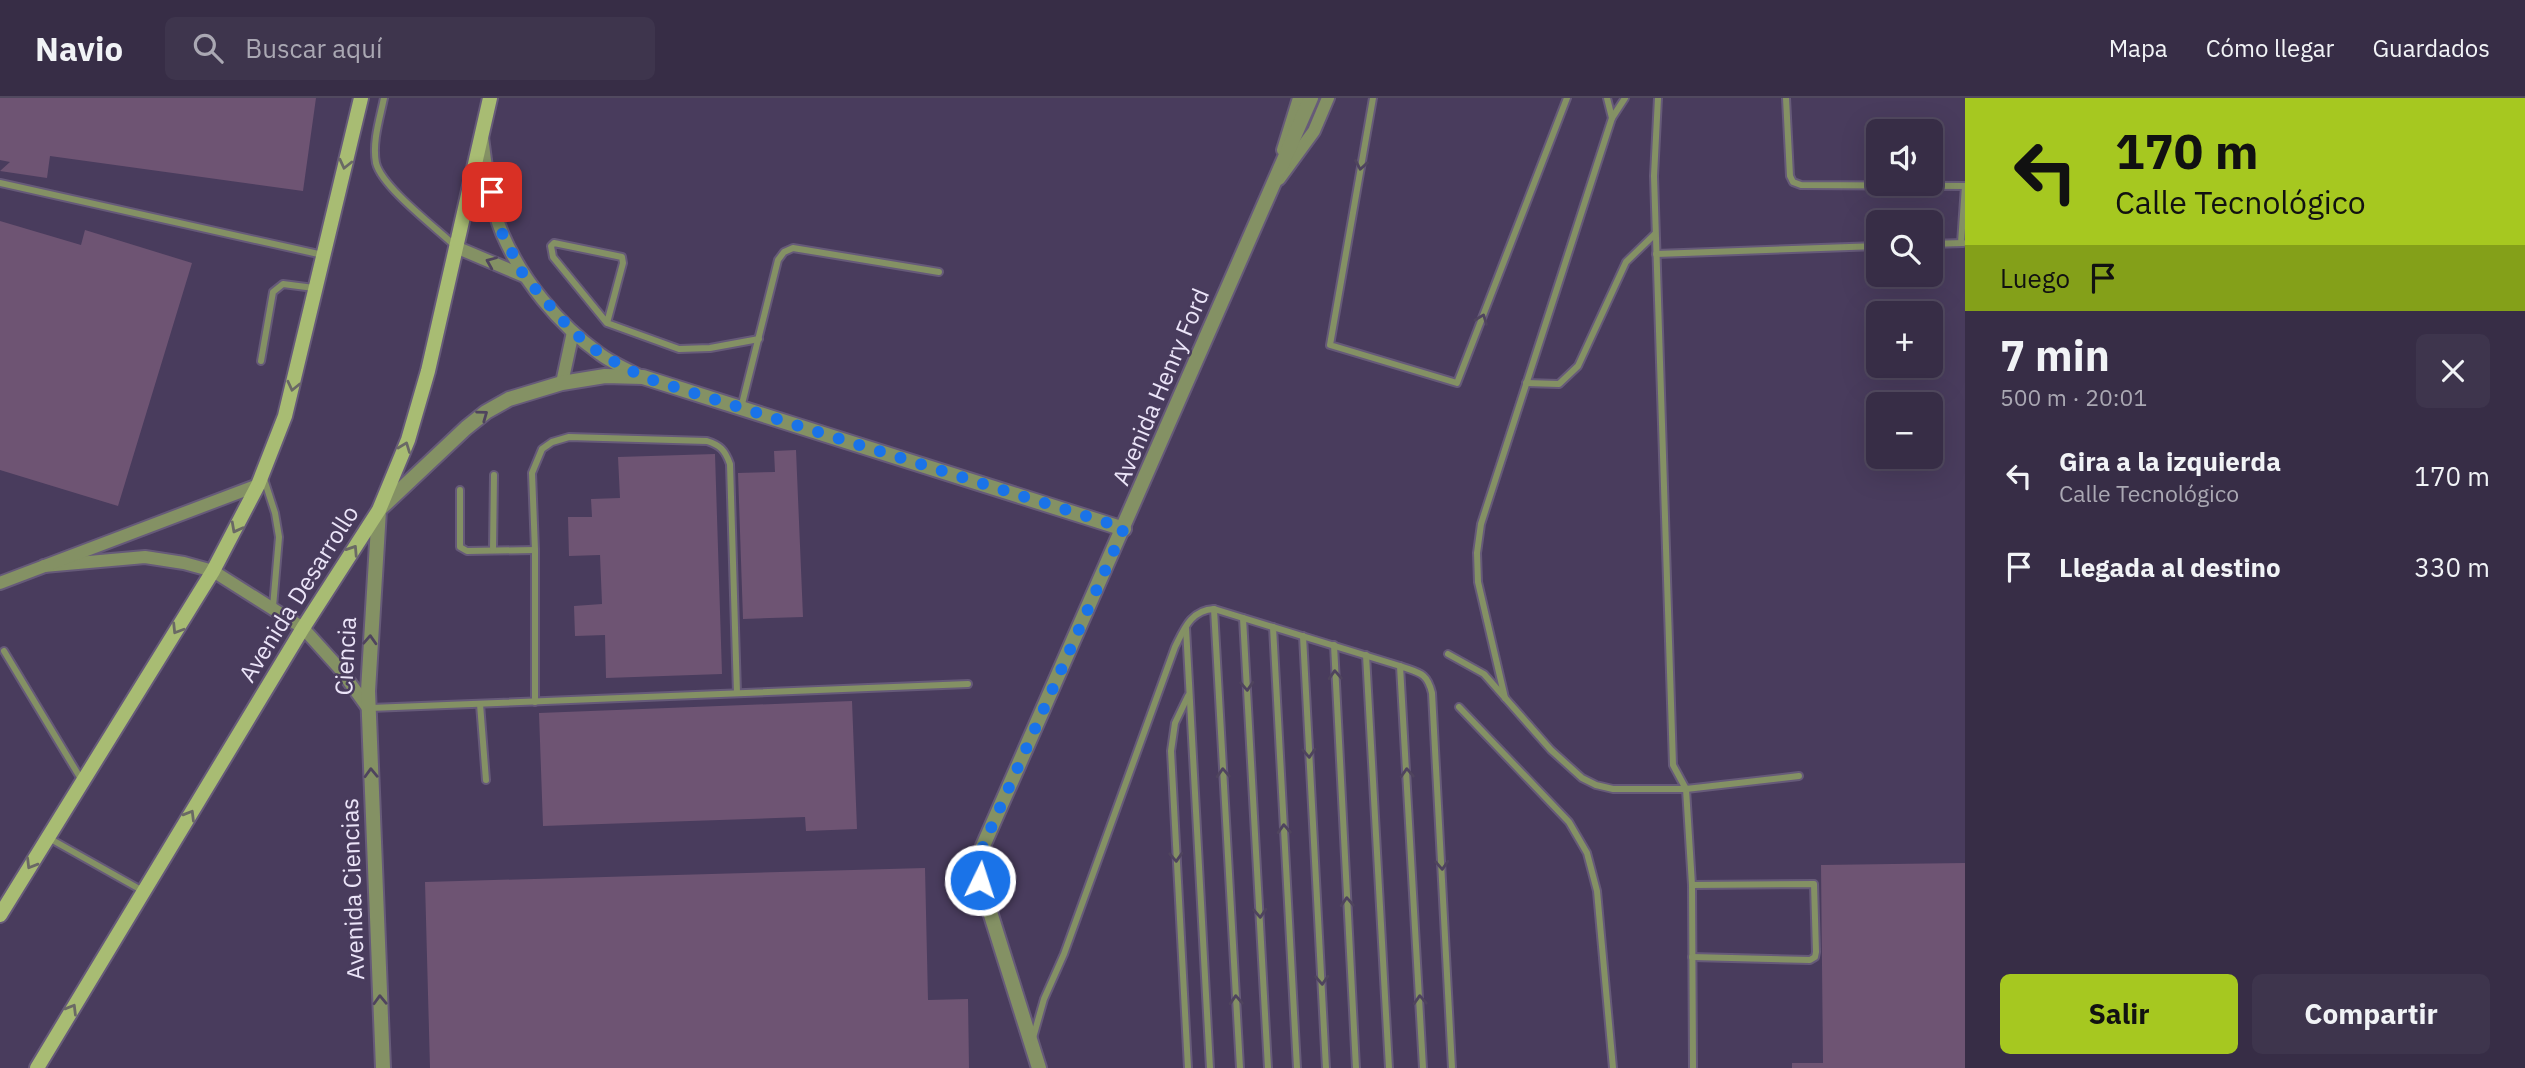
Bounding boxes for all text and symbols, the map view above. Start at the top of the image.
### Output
search box [165,17,655,80]
text: Navio [35,27,123,70]
icon: search [189,29,227,67]
text: Buscar aquí [245,31,382,65]
text: Mapa [2109,32,2168,64]
text: Cómo llegar [2206,32,2334,64]
text: Guardados [2372,32,2490,64]
map controls [1866,119,1943,469]
button: sound [1866,119,1943,196]
text: 170 m [2115,119,2259,182]
icon: left [2000,126,2091,217]
one-way arrow [339,158,354,170]
one-way arrow [1354,159,1369,171]
pin [462,162,522,222]
icon: arrive [473,173,511,211]
text: Calle Tecnológico [2115,181,2366,223]
button: search [1866,210,1943,287]
one-way arrow [485,256,498,270]
icon: arrive [2084,259,2122,297]
text: Luego [2000,261,2070,295]
street label: Avenida Henry Ford [1104,283,1216,490]
button: + [1866,301,1943,378]
one-way arrow [1473,314,1487,326]
text: 7 min [2000,328,2110,383]
button: close [2416,334,2490,408]
one-way arrow [287,380,301,392]
text: 500 m · 20:01 [2000,382,2147,412]
button: − [1866,392,1943,469]
one-way arrow [475,411,488,423]
one-way arrow [396,442,410,454]
text: Gira a la izquierda [2059,444,2281,478]
icon: left [2000,457,2038,495]
text: 170 m [2414,459,2490,493]
text: Calle Tecnológico [2059,478,2239,508]
street label: Avenida Desarrollo [231,499,365,688]
one-way arrow [230,521,244,533]
one-way arrow [345,545,358,558]
icon: arrive [2000,548,2038,586]
text: Llegada al destino [2059,550,2281,584]
text: 330 m [2414,550,2490,584]
street label: Ciencia [327,616,363,696]
one-way arrow [172,621,185,634]
one-way arrow [363,634,378,645]
one-way arrow [1328,669,1343,680]
one-way arrow [1240,681,1255,692]
one-way arrow [1302,748,1317,759]
one-way arrow [363,767,378,778]
one-way arrow [1216,767,1231,778]
one-way arrow [1399,767,1414,778]
street label: Avenida Ciencias [333,798,371,981]
one-way arrow [181,809,194,822]
one-way arrow [1277,823,1292,834]
position arrow [943,843,1017,917]
one-way arrow [1169,852,1184,863]
one-way arrow [27,856,40,869]
one-way arrow [1434,859,1449,870]
one-way arrow [1340,896,1355,907]
one-way arrow [1252,908,1267,919]
button: Salir [2000,974,2238,1054]
button: Compartir [2252,974,2490,1054]
one-way arrow [1314,975,1329,986]
one-way arrow [373,994,388,1005]
one-way arrow [1229,994,1244,1005]
one-way arrow [1412,994,1427,1005]
one-way arrow [64,1004,77,1017]

